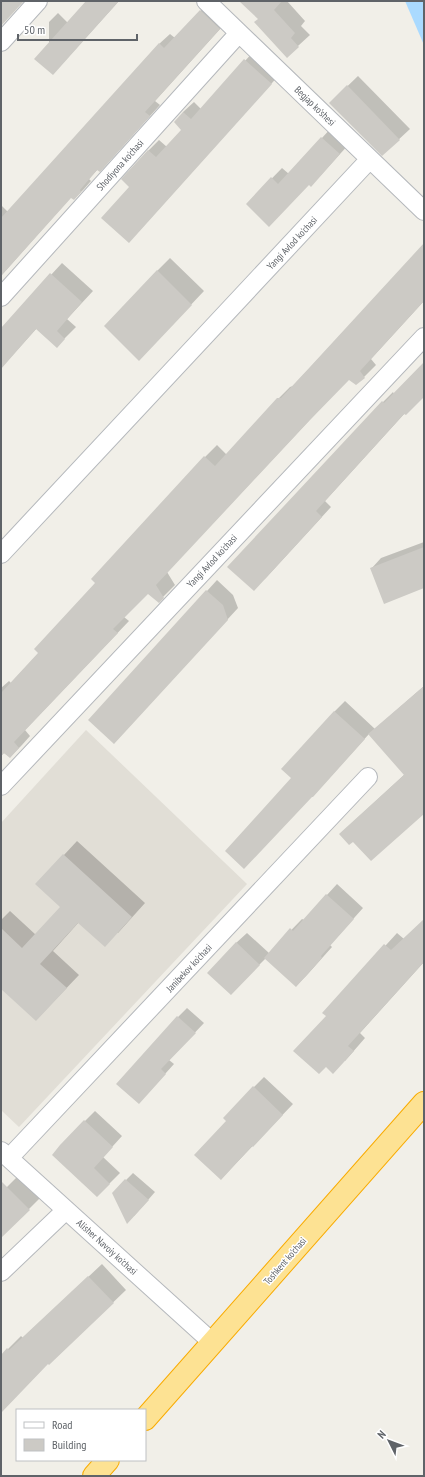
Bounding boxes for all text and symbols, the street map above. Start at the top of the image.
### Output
scale bar [18,16,137,42]
text: 50 m [24,22,45,37]
street label: Begjap ko'shesi [292,83,338,129]
street label: Shodiyona ko'chasi [94,137,146,193]
street label: Yangi Avlod ko'chasi [264,214,320,272]
street label: Yangi Avlod ko'chasi [184,532,240,590]
street label: Janibekov ko'chasi [163,941,215,996]
street label: Alisher Navoiy ko'chasi [74,1216,140,1278]
street label: Toshkent ko'chasi [261,1235,309,1287]
legend [16,1409,146,1461]
text: Road [52,1417,72,1432]
north arrow [369,1421,409,1461]
text: N [374,1427,389,1441]
text: Building [52,1437,87,1452]

